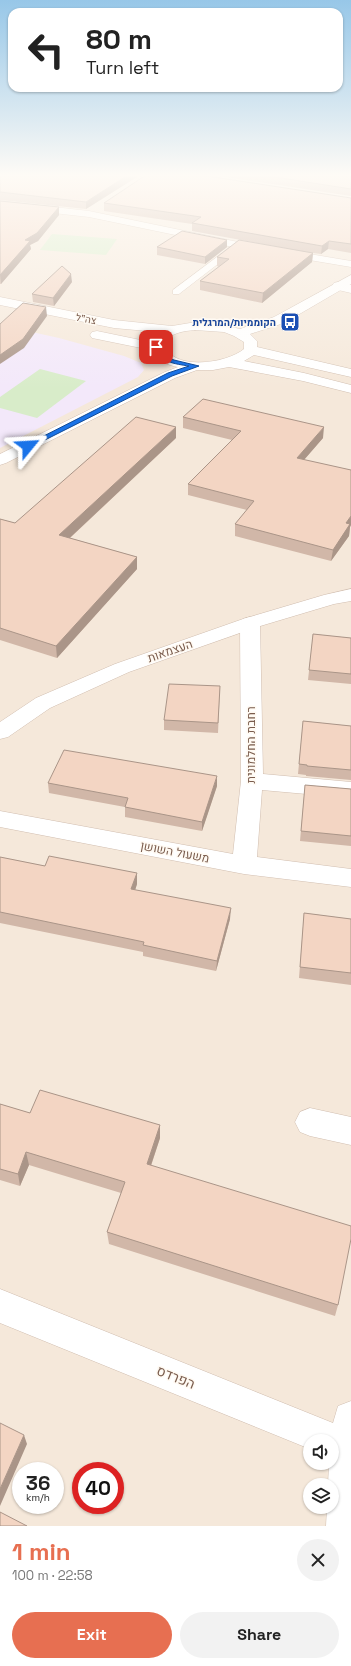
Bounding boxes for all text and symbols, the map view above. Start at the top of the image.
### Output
text: 80 m [86,21,152,57]
icon: left [20,24,72,76]
text: Turn left [86,56,159,79]
street label: צה"ל [75,311,98,327]
bus stop icon: הקוממיות/המרגלית [279,311,301,333]
place label: הקוממיות/המרגלית [193,316,276,329]
pin [139,330,173,364]
icon: arrive [145,336,167,358]
position arrow [7,425,49,467]
street label: העצמאות [145,636,195,666]
street label: רחבת החלמונית [243,706,259,784]
street label: משעול השושן [139,837,211,867]
street label: הפרדס [154,1361,198,1393]
map controls [303,1434,339,1514]
button: sound [303,1434,339,1470]
speed limit sign: 40 [72,1462,124,1514]
text: 36 [26,1470,50,1496]
button: layers [303,1478,339,1514]
text: km/h [26,1491,50,1504]
text: 1 min [12,1536,71,1567]
button: close [297,1539,339,1581]
text: 100 m · 22:58 [12,1567,93,1584]
button: Exit [12,1612,172,1658]
button: Share [180,1612,339,1658]

